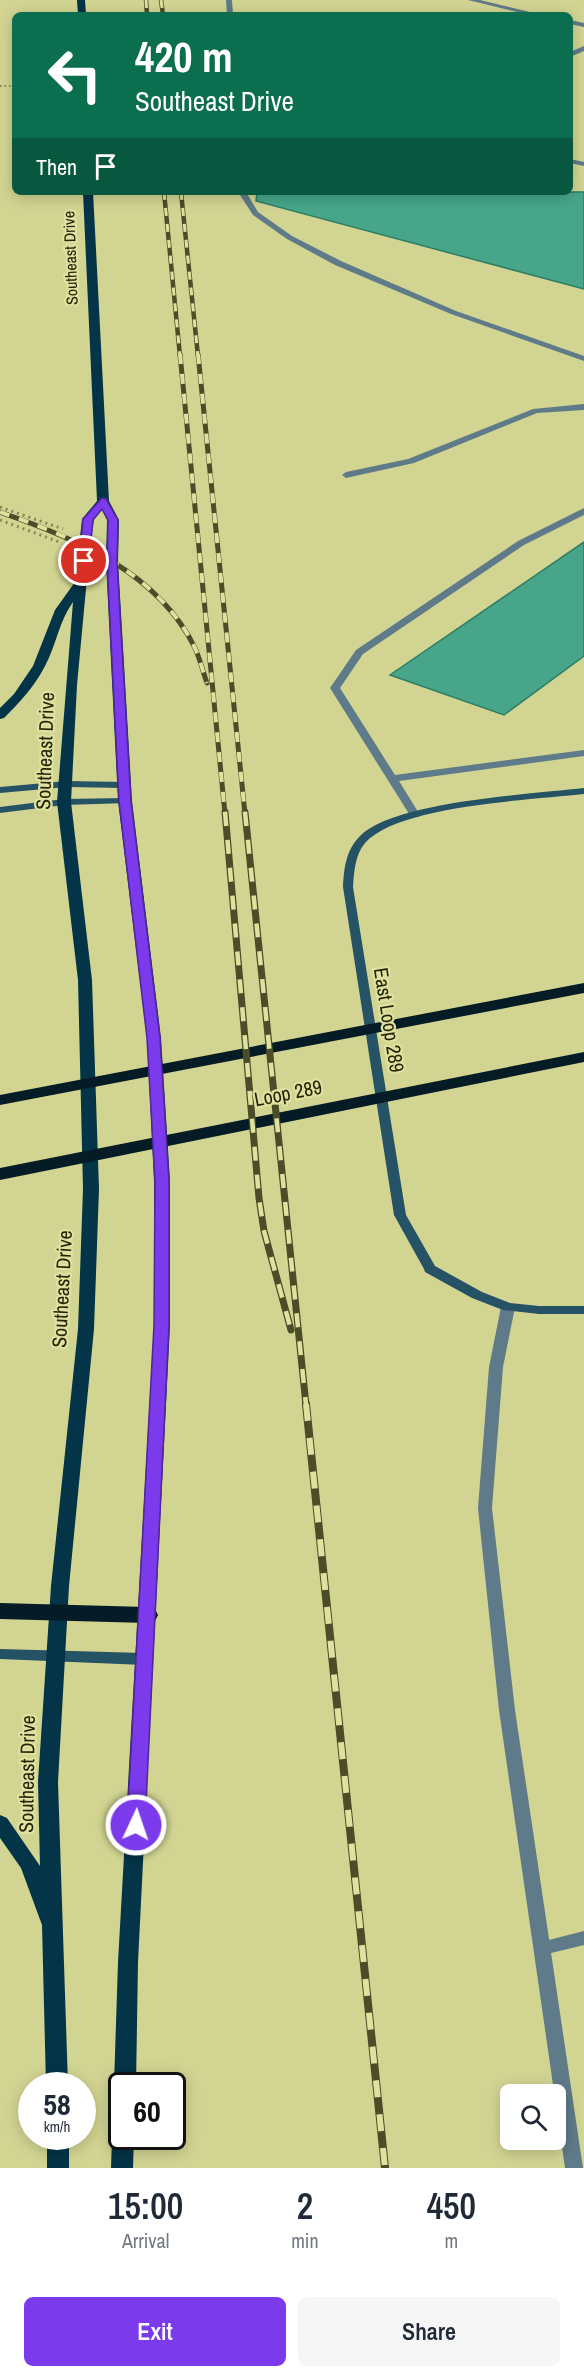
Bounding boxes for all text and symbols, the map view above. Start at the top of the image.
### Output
text: 420 m [135,29,233,85]
icon: left [36,36,114,114]
text: Southeast Drive [135,83,294,119]
icon: arrive [89,150,122,183]
text: Then [36,152,77,182]
street label: Southeast Drive [57,211,83,305]
pin [58,535,109,586]
icon: arrive [67,544,100,577]
street label: Southeast Drive [29,692,60,810]
street label: East Loop 289 [368,966,411,1074]
street label: Loop 289 [252,1073,324,1112]
street label: Southeast Drive [45,1230,78,1348]
street label: Southeast Drive [12,1715,41,1833]
position arrow [104,1793,168,1857]
speed limit sign: 60 [108,2072,186,2150]
text: 58 [43,2084,71,2124]
map controls [500,2084,566,2150]
button: search [500,2084,566,2150]
text: km/h [44,2116,70,2137]
text: 15:00 [108,2182,183,2230]
text: 2 [297,2182,313,2230]
text: 450 [427,2182,476,2230]
text: Arrival [122,2227,169,2254]
text: min [291,2227,319,2254]
text: m [444,2227,458,2254]
button: Exit [24,2297,286,2366]
button: Share [298,2297,560,2366]

